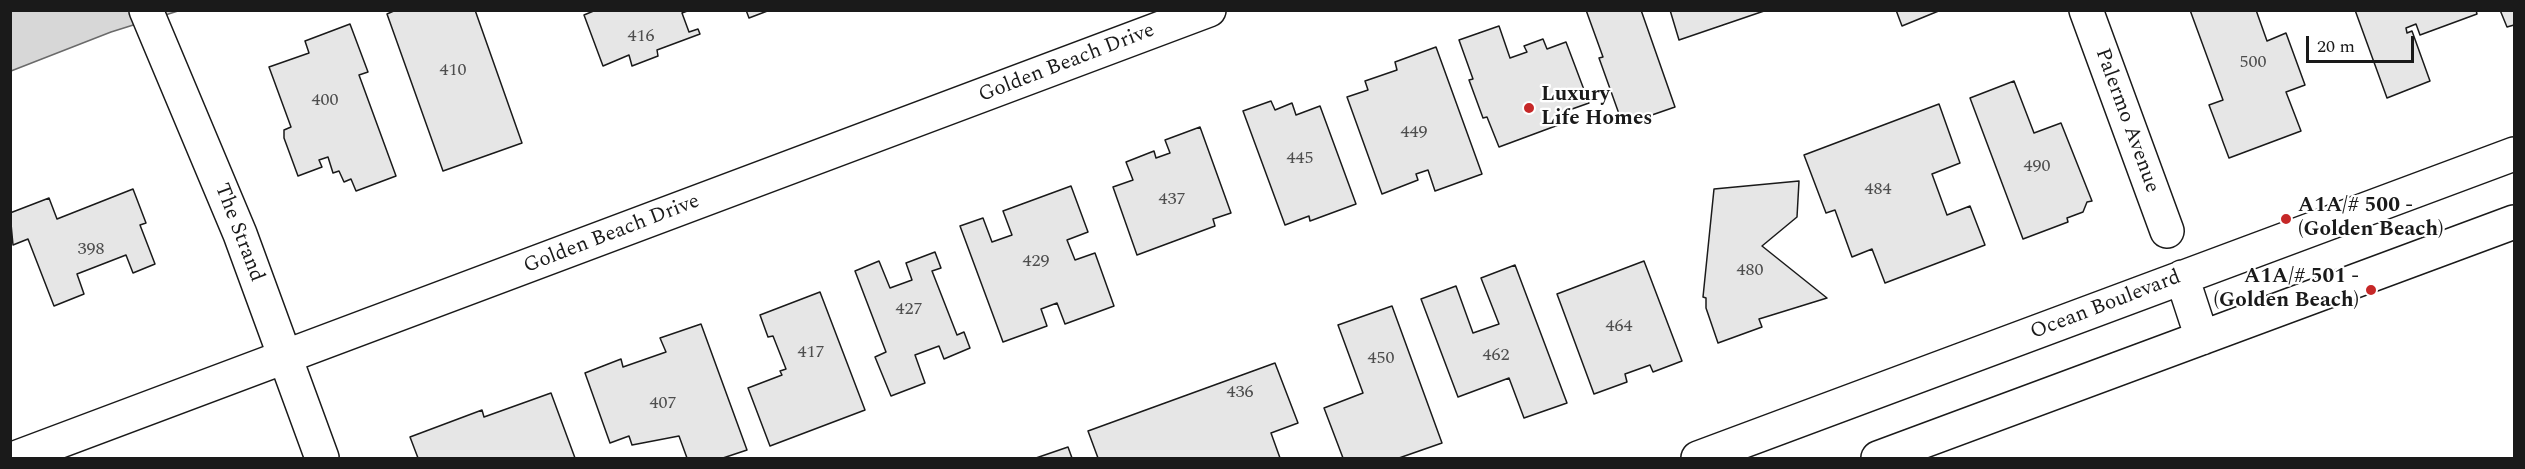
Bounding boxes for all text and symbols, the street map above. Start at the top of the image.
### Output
street label: Golden Beach Drive [975,19,1159,109]
scale bar [2309,24,2417,62]
house number: 416 [628,26,654,48]
text: 20 m [2317,33,2355,60]
street label: Palermo Avenue [2088,45,2164,197]
house number: 500 [2240,52,2266,74]
house number: 410 [440,60,466,82]
place label: Luxury Life Homes [1541,83,1653,133]
house number: 400 [312,90,338,112]
marker: Luxury Life Homes [1522,101,1536,115]
house number: 449 [1401,122,1427,144]
house number: 445 [1287,148,1313,170]
house number: 490 [2024,156,2050,178]
house number: 484 [1865,179,1891,201]
street label: The Strand [208,180,268,286]
house number: 437 [1159,189,1185,211]
street label: Golden Beach Drive [520,190,704,280]
place label: A1A/# 500 - (Golden Beach) [2298,194,2443,244]
marker: A1A/# 500 - (Golden Beach) [2279,212,2293,226]
house number: 398 [78,239,104,261]
house number: 429 [1023,251,1049,273]
house number: 480 [1737,260,1763,282]
place label: A1A/# 501 - (Golden Beach) [2214,265,2359,315]
street label: Ocean Boulevard [2027,266,2185,346]
marker: A1A/# 501 - (Golden Beach) [2364,283,2378,297]
house number: 427 [896,299,922,321]
house number: 464 [1606,316,1632,338]
house number: 417 [798,342,824,364]
house number: 462 [1483,345,1509,367]
house number: 450 [1368,348,1394,370]
house number: 436 [1227,382,1253,404]
house number: 407 [650,393,676,415]

